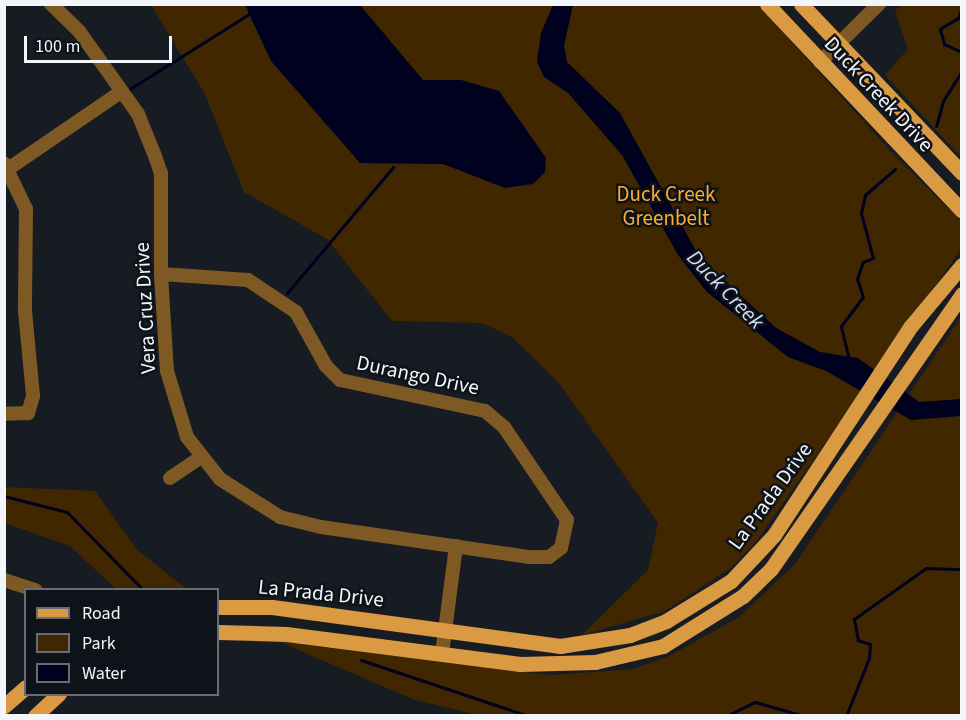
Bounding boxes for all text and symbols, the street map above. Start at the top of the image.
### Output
scale bar [27,24,176,62]
street label: Duck Creek Drive [819,31,939,157]
text: 100 m [35,34,80,59]
park label: Duck Creek Greenbelt [617,181,715,231]
street label: Vera Cruz Drive [129,242,161,374]
water label: Duck Creek [681,245,769,335]
street label: Durango Drive [354,350,482,400]
street label: La Prada Drive [723,438,817,554]
street label: La Prada Drive [257,574,385,612]
legend [24,588,219,696]
text: Road [82,601,121,626]
text: Park [82,631,116,656]
text: Water [82,661,126,686]

